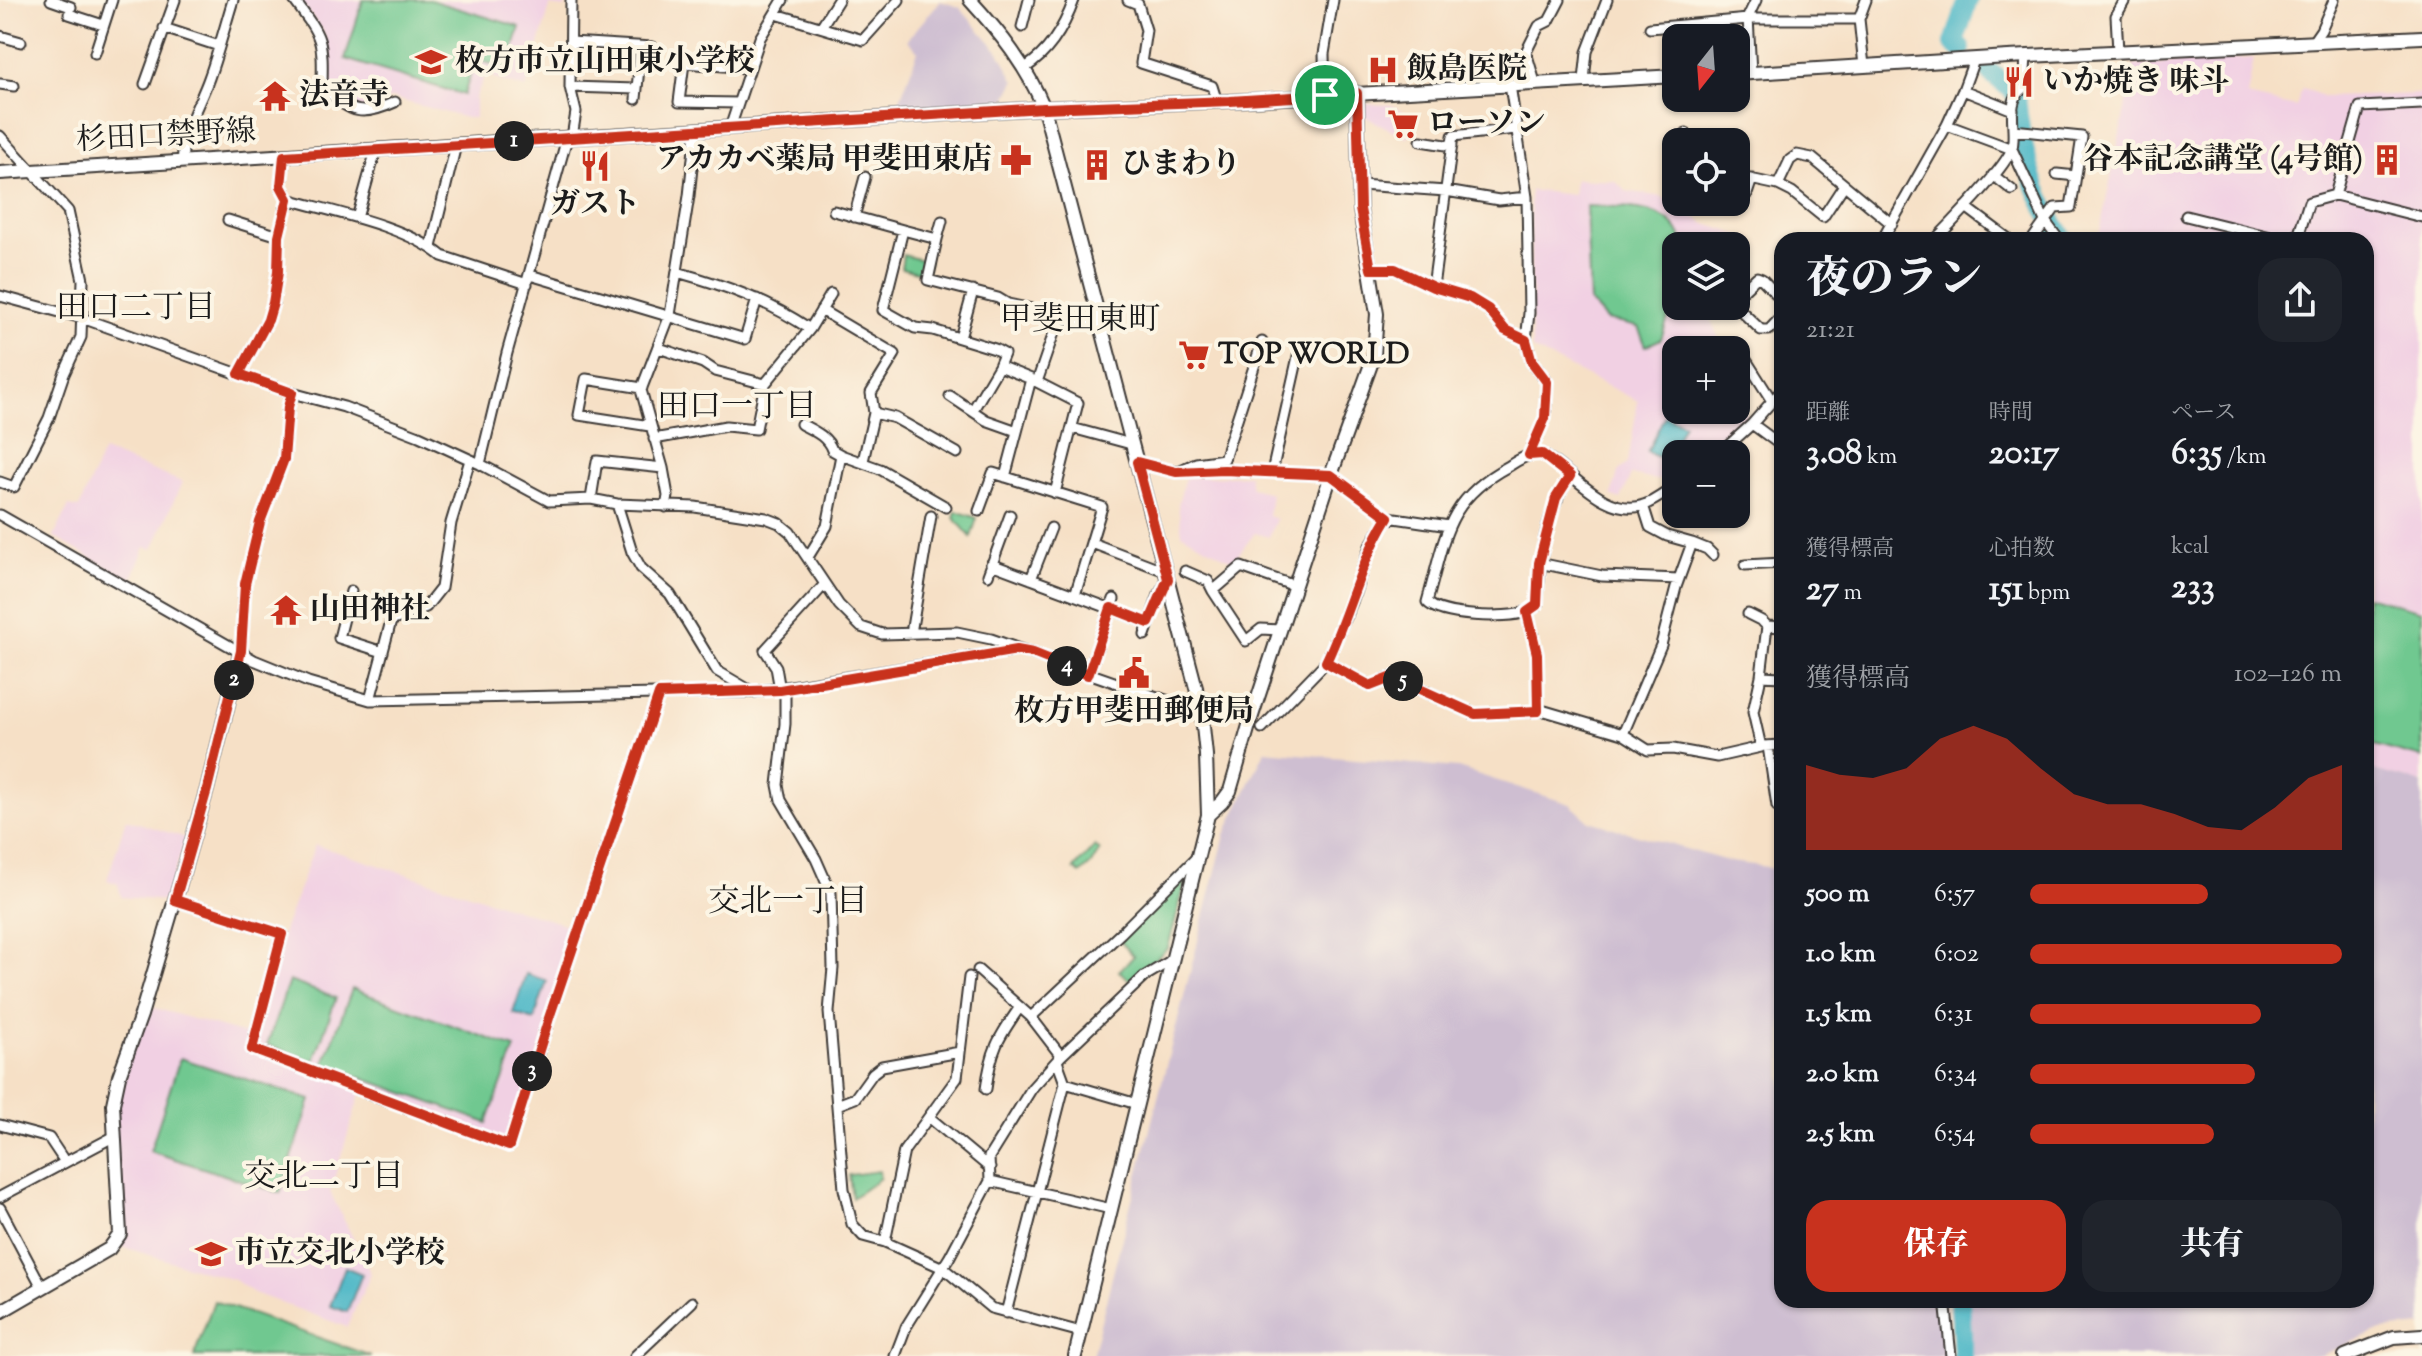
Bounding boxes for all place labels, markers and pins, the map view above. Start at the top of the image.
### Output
place label: 枚方市立山田東小学校 [455,41,755,84]
school or university icon: 枚方市立山田東小学校 [414,45,448,79]
place label: 飯島医院 [1407,49,1527,92]
hospital icon: 飯島医院 [1366,53,1400,87]
pin [1291,61,1359,129]
place label: いか焼き 味斗 [2043,61,2229,104]
restaurant icon: いか焼き 味斗 [2002,65,2036,99]
place label: 法音寺 [299,75,389,118]
temple icon: 法音寺 [258,79,292,113]
place label: ローソン [1427,103,1546,146]
supermarket icon: ローソン [1386,107,1420,141]
pin: 1 [494,121,534,161]
place label: アカカベ薬局 甲斐田東店 [656,139,992,182]
place label: 谷本記念講堂 (4号館) [2083,139,2363,182]
pharmacy icon: アカカベ薬局 甲斐田東店 [999,143,1033,177]
building icon: 谷本記念講堂 (4号館) [2370,143,2404,177]
place label: ひまわり [1121,144,1241,187]
building icon: ひまわり [1080,148,1114,182]
restaurant icon: ガスト [578,149,612,183]
place label: ガスト [550,184,640,227]
place label: TOP WORLD [1218,334,1410,377]
supermarket icon: TOP WORLD [1177,338,1211,372]
place label: 山田神社 [310,589,430,632]
temple icon: 山田神社 [269,593,303,627]
pin: 4 [1047,646,1087,686]
public building icon: 枚方甲斐田郵便局 [1117,656,1151,690]
pin: 2 [214,660,254,700]
pin: 5 [1383,661,1423,701]
place label: 枚方甲斐田郵便局 [1014,691,1254,734]
pin: 3 [512,1051,552,1091]
place label: 市立交北小学校 [235,1233,445,1276]
school or university icon: 市立交北小学校 [194,1237,228,1271]

